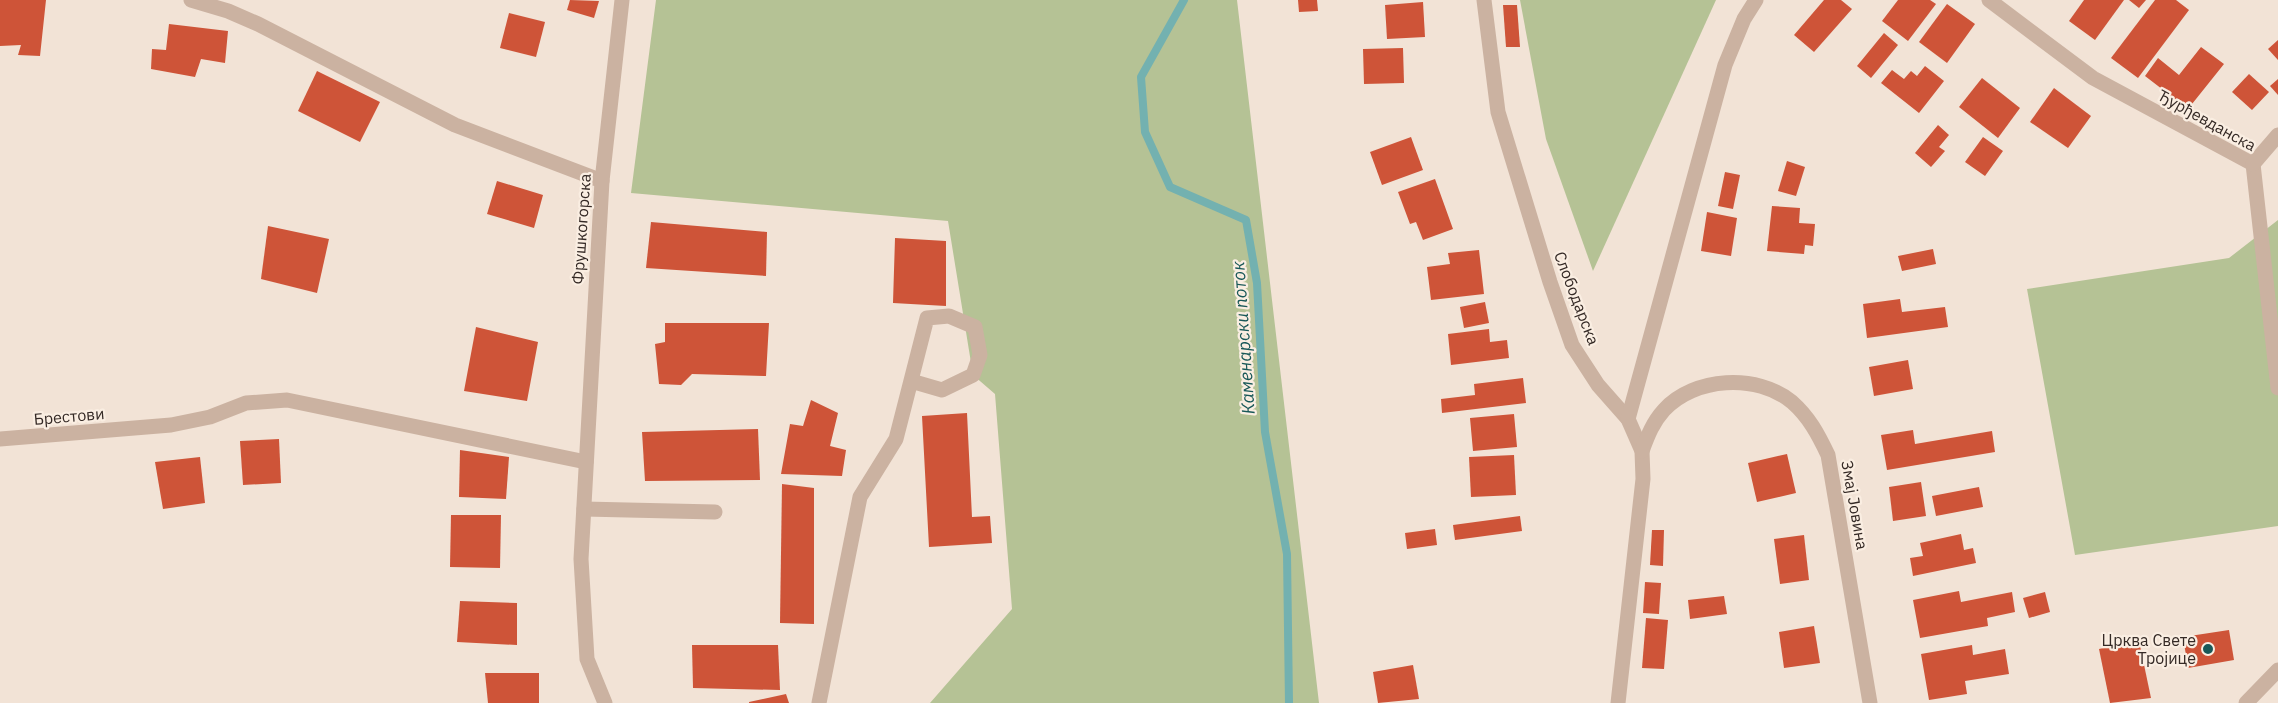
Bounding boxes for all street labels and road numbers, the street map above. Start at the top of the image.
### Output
street label: Ђурђевданска [2154,85,2260,155]
street label: Фрушкогорска [567,172,595,285]
street label: Слободарска [1550,248,1604,348]
street label: Брестови [33,403,105,429]
street label: Змај Јовина [1837,459,1873,552]

